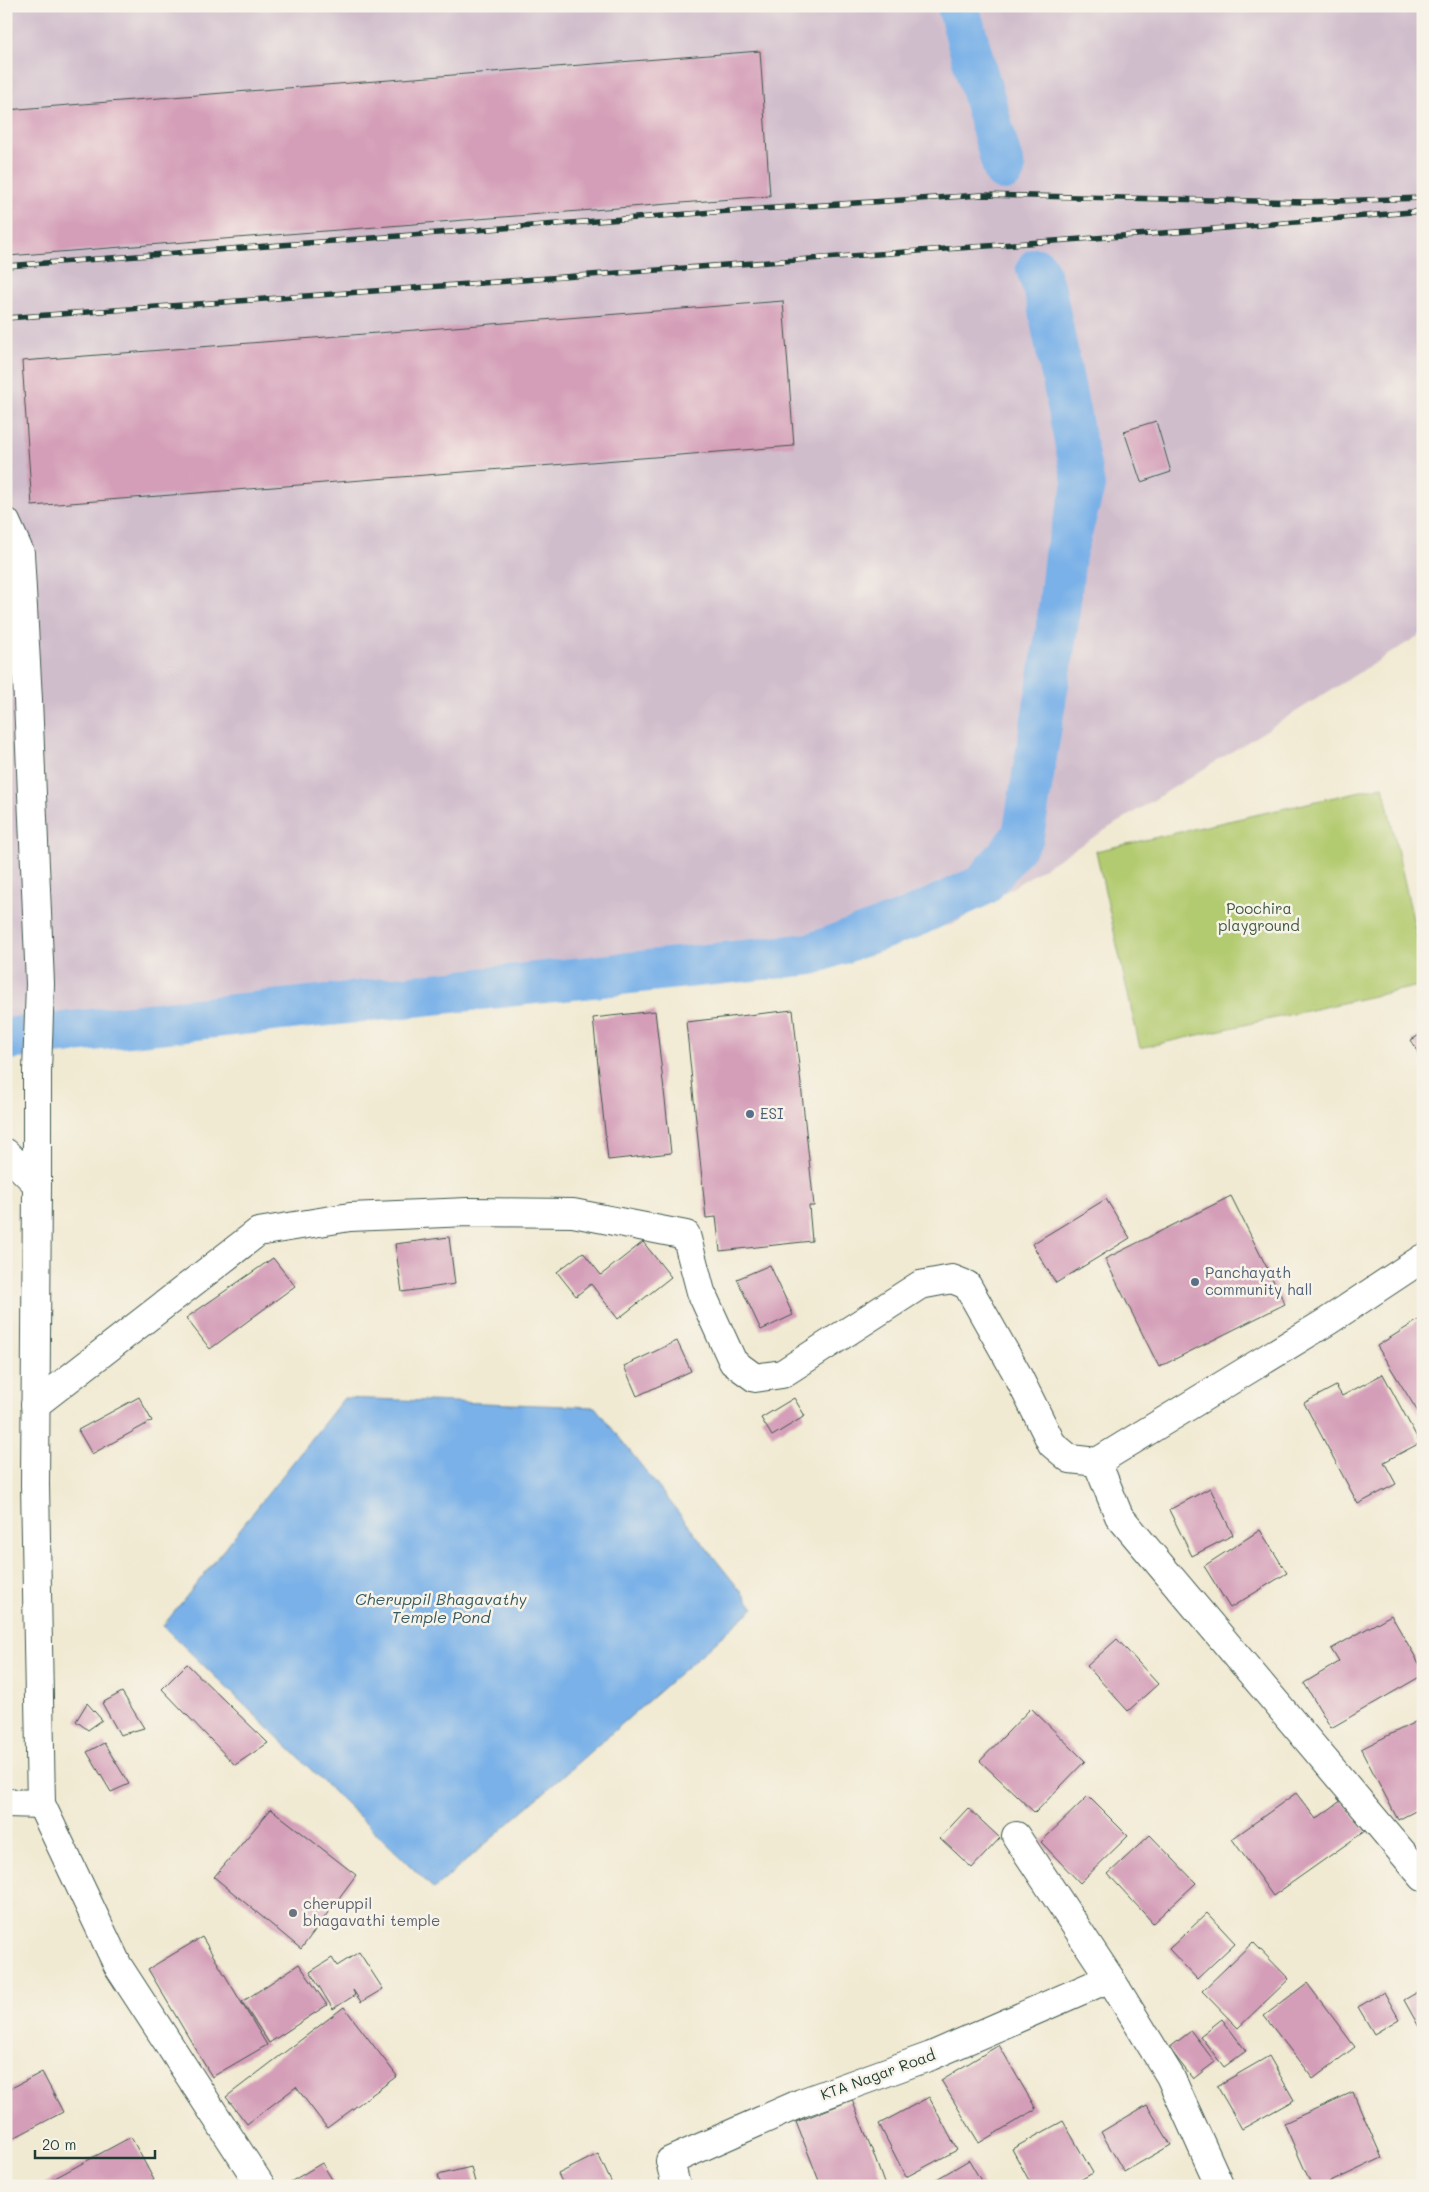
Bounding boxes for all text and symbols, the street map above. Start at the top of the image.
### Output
park label: Poochira playground [1218,898,1300,935]
place label: ESI [760,1103,784,1123]
marker: ESI [744,1108,756,1120]
place label: Panchayath community hall [1205,1262,1312,1299]
marker: Panchayath community hall [1189,1276,1201,1288]
water label: Cheruppil Bhagavathy Temple Pond [355,1588,528,1627]
place label: cheruppil bhagavathi temple [303,1893,440,1930]
marker: cheruppil bhagavathi temple [287,1907,299,1919]
street label: KTA Nagar Road [817,2044,938,2104]
scale bar [35,2127,155,2159]
text: 20 m [42,2134,76,2154]

